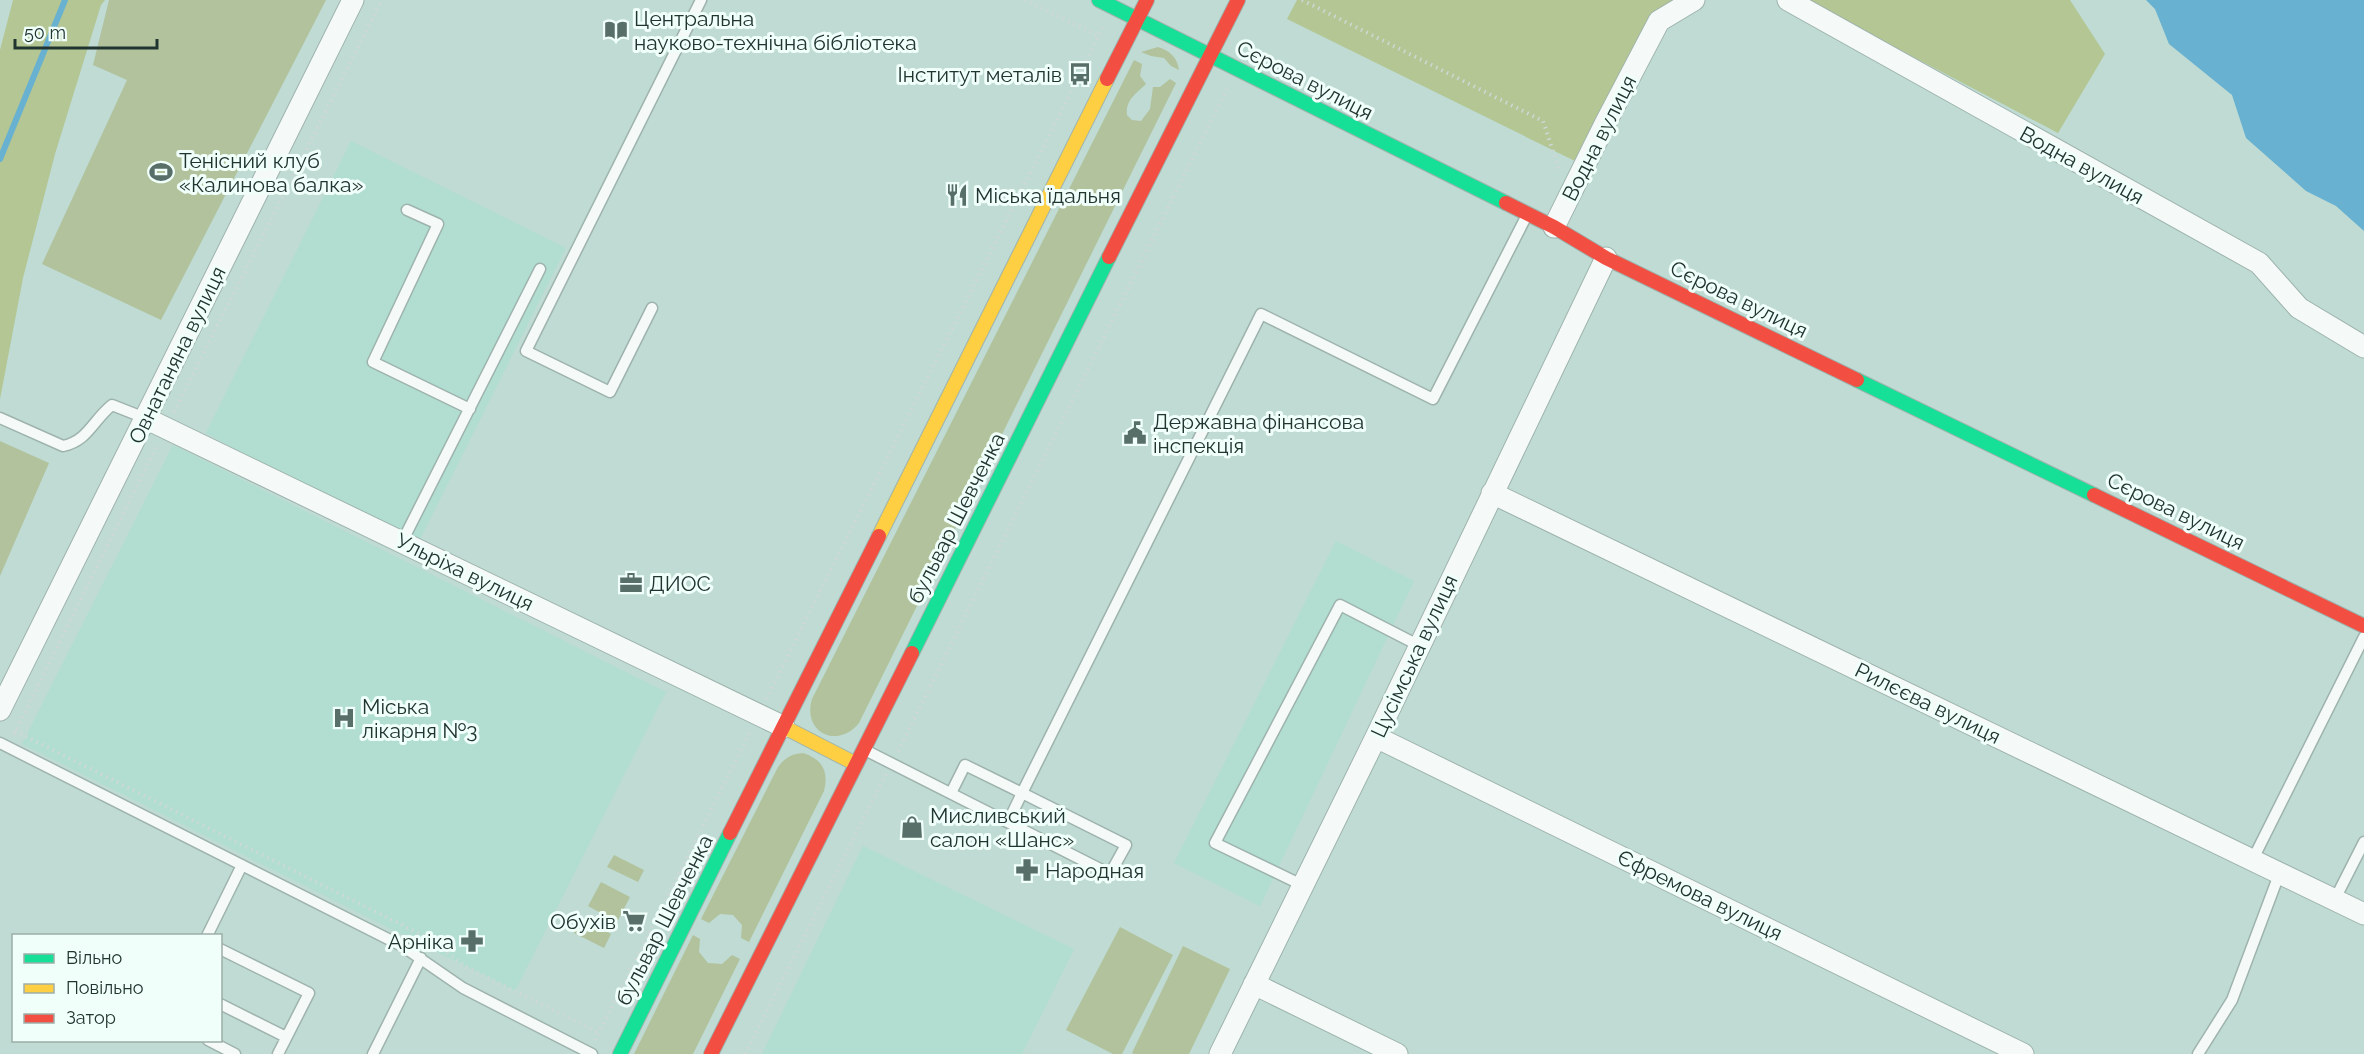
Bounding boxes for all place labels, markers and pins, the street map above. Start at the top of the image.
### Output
place label: Центральна науково-технічна бібліотека [634,6,917,55]
library icon: Центральна науково-технічна бібліотека [603,17,629,43]
bus stop icon: Інститут металів [1067,61,1093,87]
place label: Інститут металів [898,62,1062,87]
place label: Тенісний клуб «Калинова балка» [179,148,364,197]
sports icon: Тенісний клуб «Калинова балка» [148,159,174,185]
restaurant icon: Міська їдальня [944,182,970,208]
place label: Міська їдальня [975,183,1121,208]
place label: Державна фінансова інспекція [1153,409,1364,458]
public building icon: Державна фінансова інспекція [1122,420,1148,446]
office icon: ДИОС [618,570,644,596]
place label: ДИОС [649,571,711,596]
place label: Міська лікарня №3 [362,694,477,743]
hospital icon: Міська лікарня №3 [331,705,357,731]
place label: Мисливський салон «Шанс» [930,803,1074,852]
shop icon: Мисливський салон «Шанс» [899,814,925,840]
pharmacy icon: Народная [1014,857,1040,883]
place label: Народная [1045,858,1144,883]
supermarket icon: Обухів [621,908,647,934]
place label: Обухів [550,909,616,934]
pharmacy icon: Арніка [459,928,485,954]
place label: Арніка [388,929,454,954]

